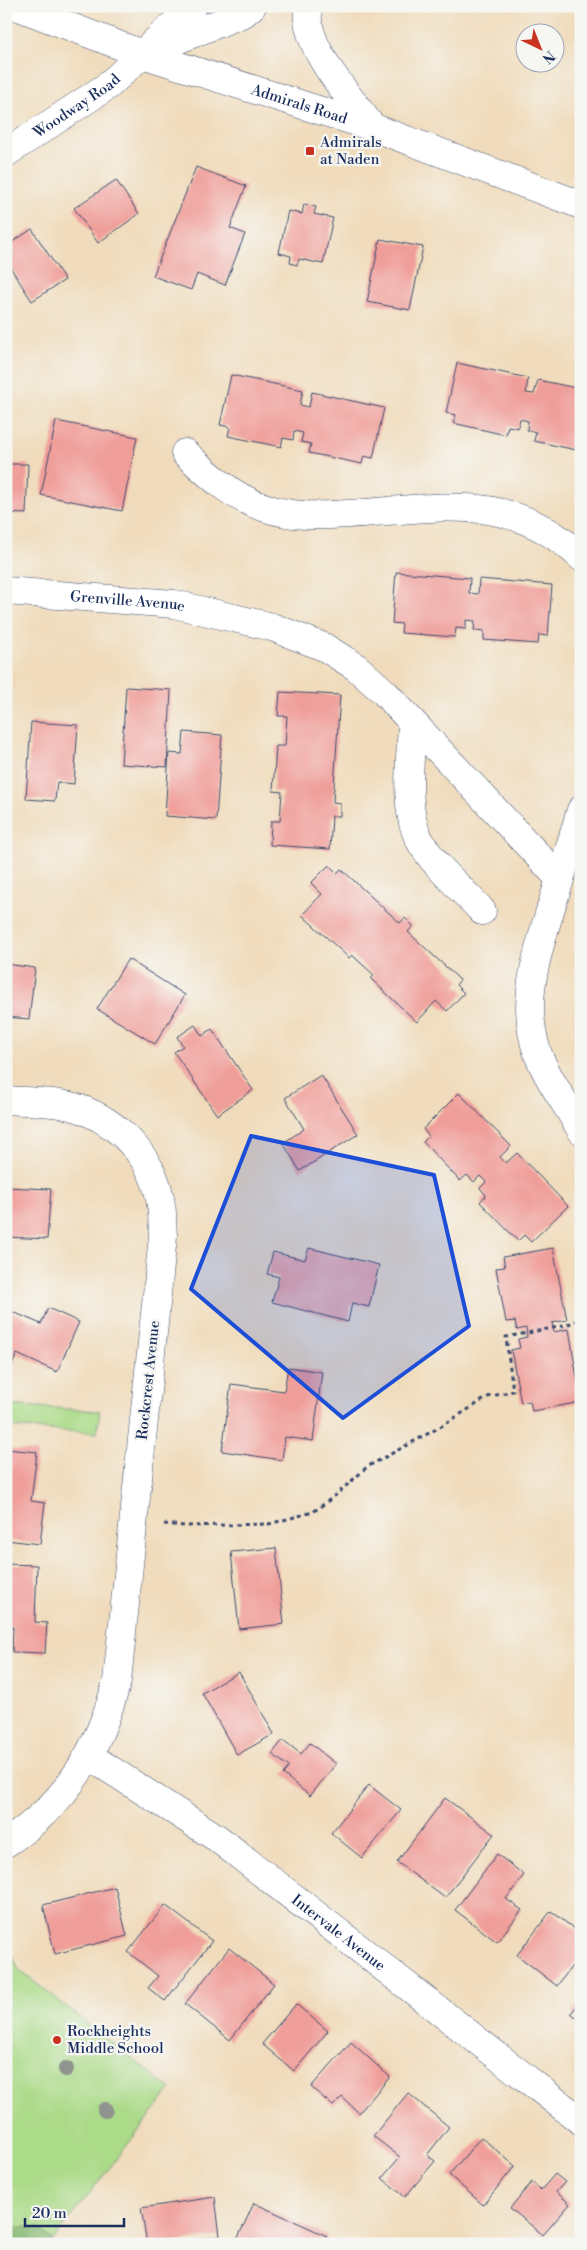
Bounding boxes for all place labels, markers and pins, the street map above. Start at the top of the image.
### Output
place label: Admirals at Naden [319,133,382,169]
marker: Admirals at Naden [304,145,316,157]
place label: Rockheights Middle School [67,2022,164,2058]
marker: Rockheights Middle School [51,2034,63,2046]

